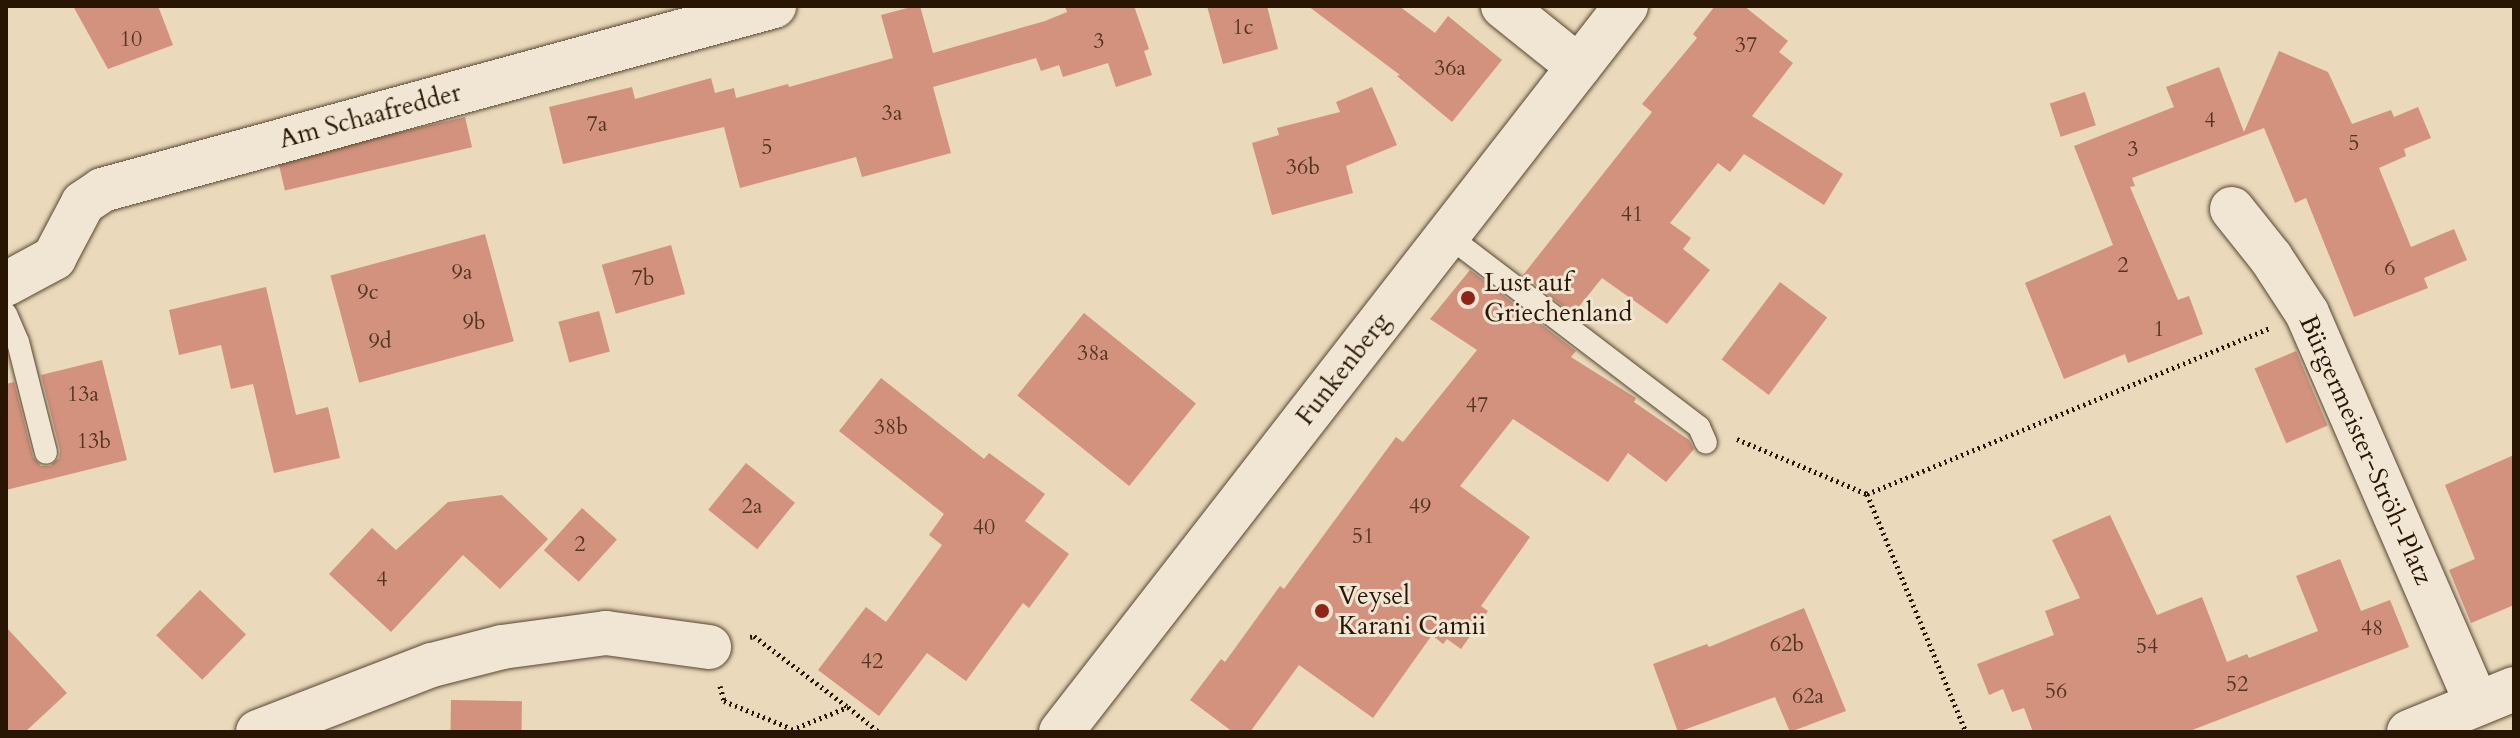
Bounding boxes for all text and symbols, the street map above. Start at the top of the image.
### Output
house number: 1c [1232,15,1254,41]
house number: 10 [120,27,142,53]
house number: 3 [1093,29,1105,55]
house number: 37 [1735,33,1757,59]
house number: 36a [1434,56,1466,82]
street label: Am Schaafredder [276,77,464,155]
house number: 3a [882,101,902,127]
house number: 4 [2204,108,2216,134]
house number: 7a [587,112,607,138]
house number: 5 [2348,131,2360,157]
house number: 5 [761,135,773,161]
house number: 3 [2127,137,2139,163]
house number: 36b [1286,155,1320,181]
house number: 41 [1621,202,1643,228]
house number: 2 [2117,253,2129,279]
house number: 6 [2384,256,2396,282]
house number: 9a [452,260,472,286]
house number: 7b [631,266,655,292]
place label: Lust auf Griechenland [1484,267,1632,328]
house number: 9c [357,280,379,306]
marker: Lust auf Griechenland [1459,289,1477,307]
street label: Funkenberg [1289,307,1397,431]
house number: 9b [462,310,486,336]
street label: Bürgermeister-Ströh-Platz [2292,310,2440,590]
house number: 1 [2153,317,2165,343]
house number: 9d [369,329,391,355]
house number: 38a [1077,341,1109,367]
house number: 13a [67,382,99,408]
house number: 47 [1466,393,1488,419]
house number: 38b [874,415,908,441]
house number: 13b [77,429,111,455]
house number: 2a [742,494,762,520]
house number: 49 [1409,494,1431,520]
house number: 40 [973,515,995,541]
house number: 51 [1352,524,1374,550]
house number: 2 [574,532,586,558]
house number: 4 [376,567,388,593]
place label: Veysel Karani Camii [1338,580,1486,642]
marker: Veysel Karani Camii [1313,602,1331,620]
house number: 48 [2361,616,2383,642]
house number: 62b [1770,632,1804,658]
house number: 54 [2136,634,2158,660]
house number: 42 [861,649,883,675]
house number: 52 [2226,672,2248,698]
house number: 56 [2045,679,2067,705]
house number: 62a [1792,684,1824,710]

